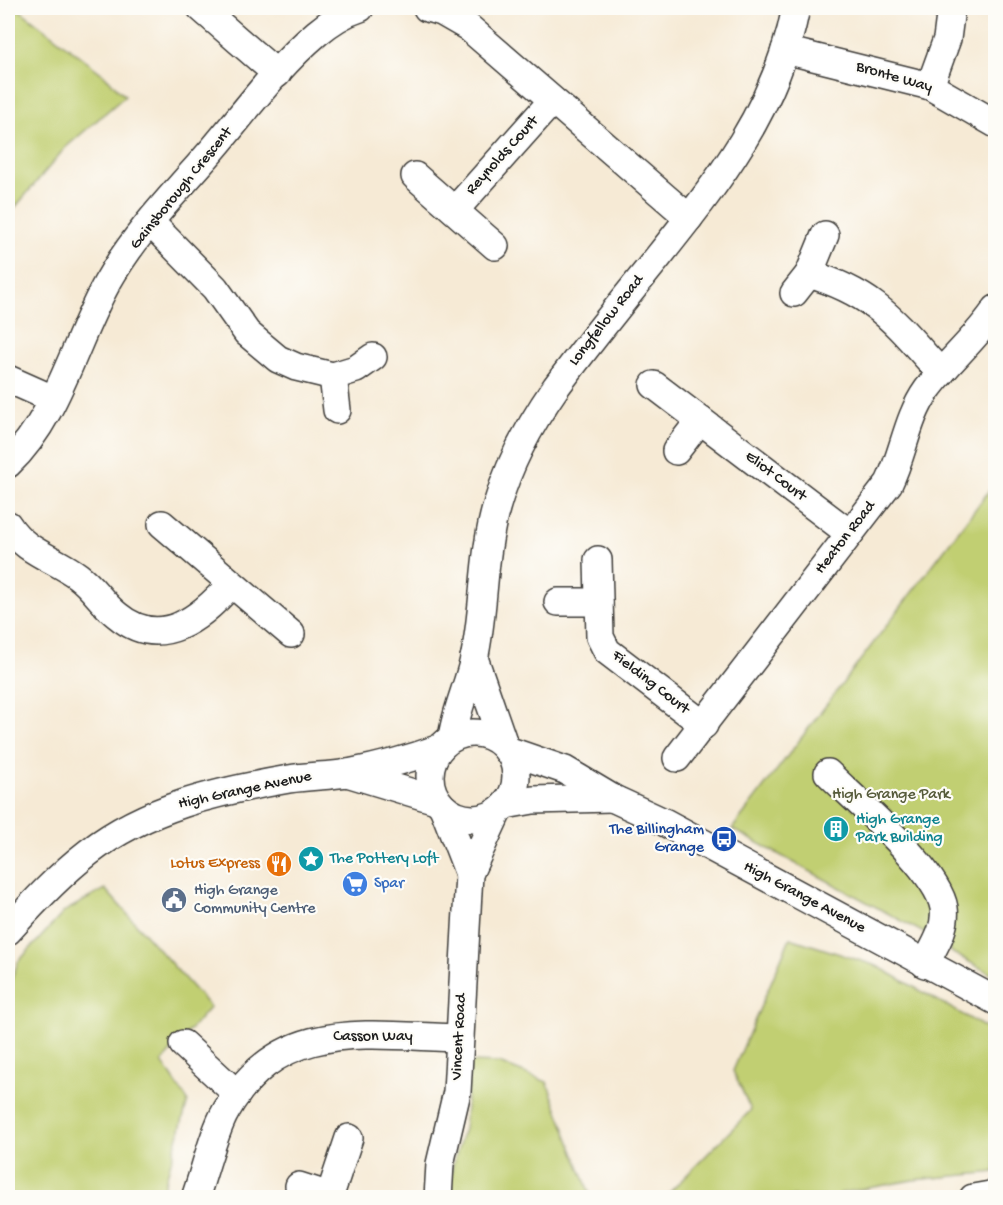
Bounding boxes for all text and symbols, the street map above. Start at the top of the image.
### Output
street label: Bronte Way [853,58,935,98]
street label: Reynolds Court [463,112,544,199]
street label: Gainsborough Crescent [127,123,238,254]
street label: Longfellow Road [565,270,650,370]
street label: Eliot Court [740,448,811,507]
street label: Heaton Road [812,496,881,578]
street label: Fielding Court [607,646,694,720]
street label: High Grange Avenue [177,767,314,814]
park label: High Grange Park [832,786,952,805]
place label: High Grange Park Building [855,811,943,848]
building icon: High Grange Park Building [821,814,851,844]
place label: The Billingham Grange [609,821,705,858]
bus stop icon: The Billingham Grange [709,824,739,854]
place icon: The Pottery Loft [296,844,326,874]
restaurant icon: Lotus Express [264,849,294,879]
place label: The Pottery Loft [329,850,440,869]
place label: Lotus Express [170,855,261,874]
street label: High Grange Avenue [740,858,869,939]
supermarket icon: Spar [340,869,370,899]
place label: Spar [374,875,405,894]
place label: High Grange Community Centre [194,882,316,919]
public building icon: High Grange Community Centre [159,885,189,915]
street label: Vincent Road [448,992,472,1082]
street label: Casson Way [333,1028,413,1047]

